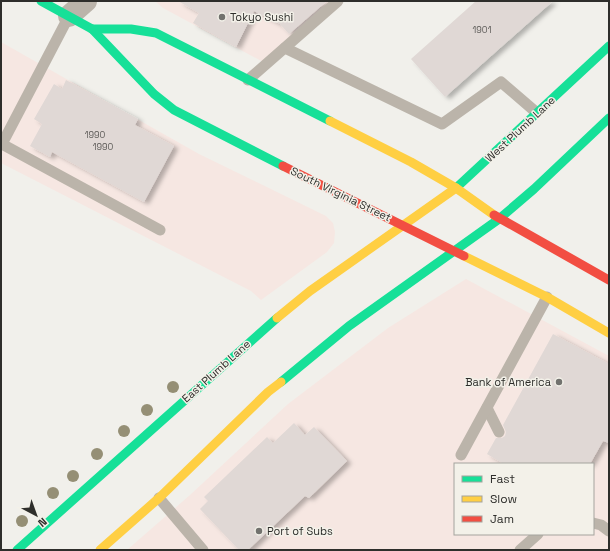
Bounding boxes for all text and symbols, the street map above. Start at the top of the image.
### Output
place label: Tokyo Sushi [230,10,293,24]
marker: Tokyo Sushi [217,12,227,22]
house number: 1901 [473,24,492,36]
street label: West Plumb Lane [482,93,558,165]
house number: 1990 [85,129,105,141]
house number: 1990 [93,141,113,153]
street label: South Virginia Street [288,164,394,224]
street label: East Plumb Lane [179,337,253,405]
place label: Bank of America [465,375,552,389]
marker: Bank of America [554,377,564,387]
legend [454,463,594,535]
text: Fast [490,471,515,487]
text: Slow [490,491,517,507]
north arrow [16,495,56,535]
text: Jam [490,511,514,527]
text: N [35,515,50,530]
place label: Port of Subs [267,524,333,538]
marker: Port of Subs [254,526,264,536]

